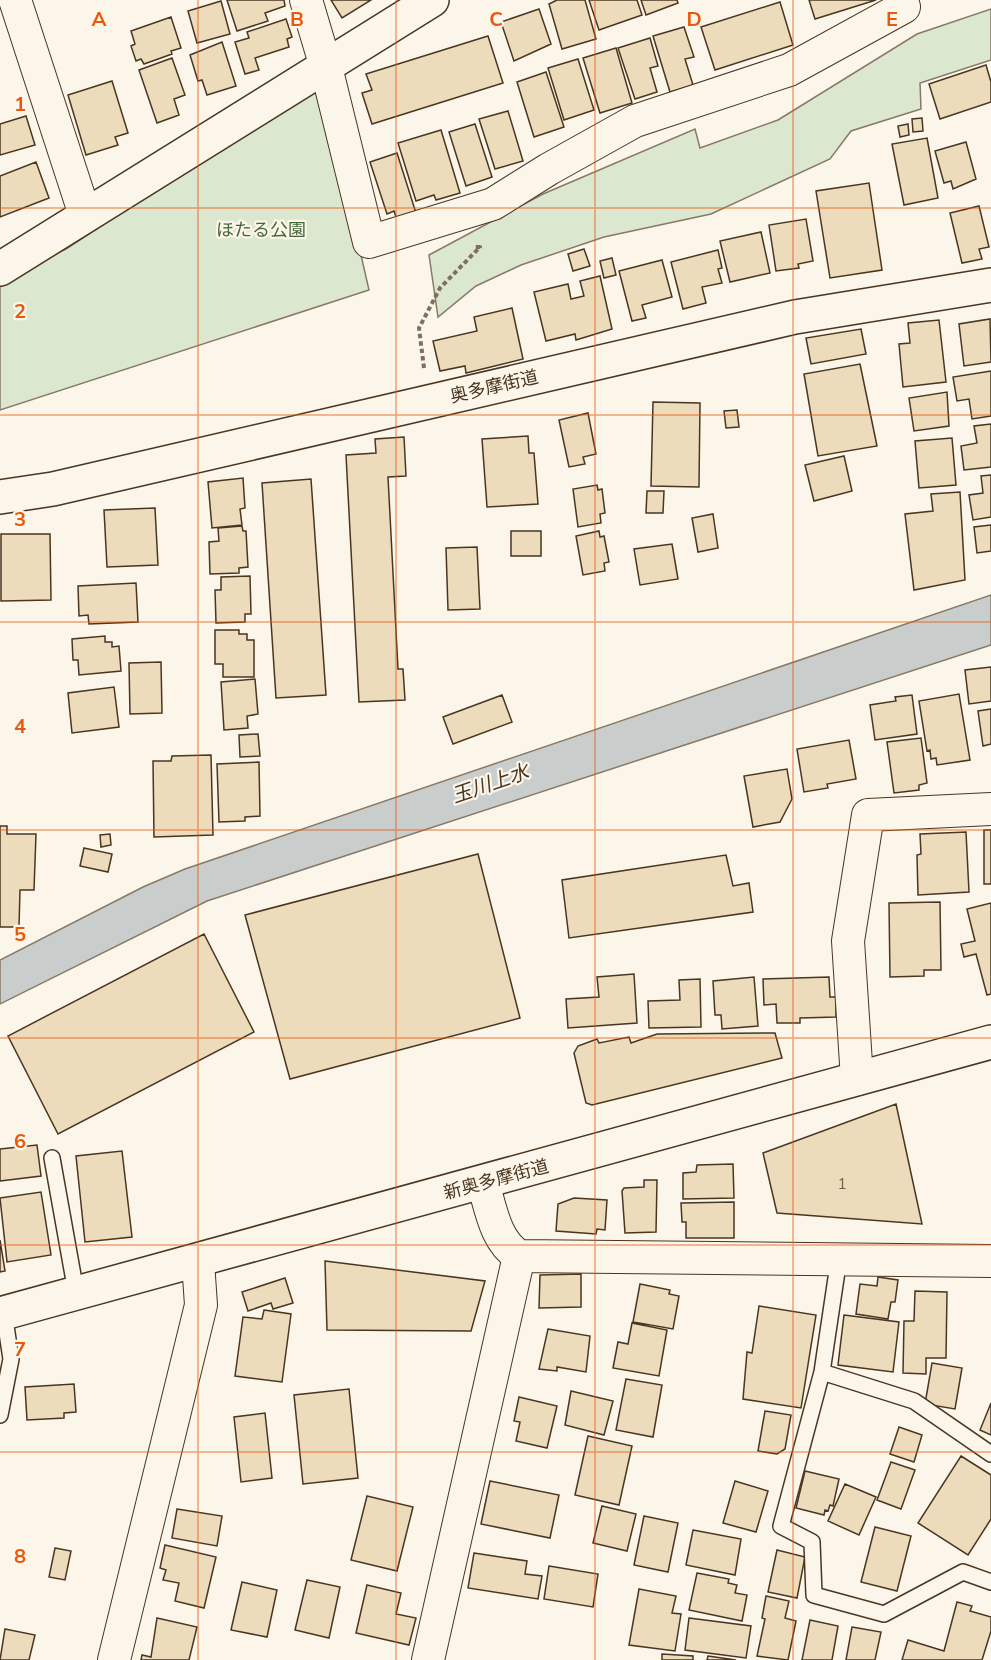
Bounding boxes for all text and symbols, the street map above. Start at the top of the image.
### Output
text: A [92,6,107,31]
text: B [290,6,304,31]
text: C [489,6,503,31]
text: D [686,6,702,31]
text: E [886,6,898,31]
text: 1 [14,91,26,116]
park label: ほたる公園 [216,218,306,241]
text: 2 [14,298,26,323]
street label: 奥多摩街道 [448,365,540,407]
text: 3 [14,506,26,531]
text: 4 [14,713,26,738]
water label: 玉川上水 [448,758,534,808]
text: 5 [14,921,26,946]
text: 6 [14,1128,26,1153]
street label: 新奥多摩街道 [441,1154,551,1204]
house number: 1 [837,1174,847,1193]
text: 7 [14,1336,26,1361]
text: 8 [14,1543,26,1568]

